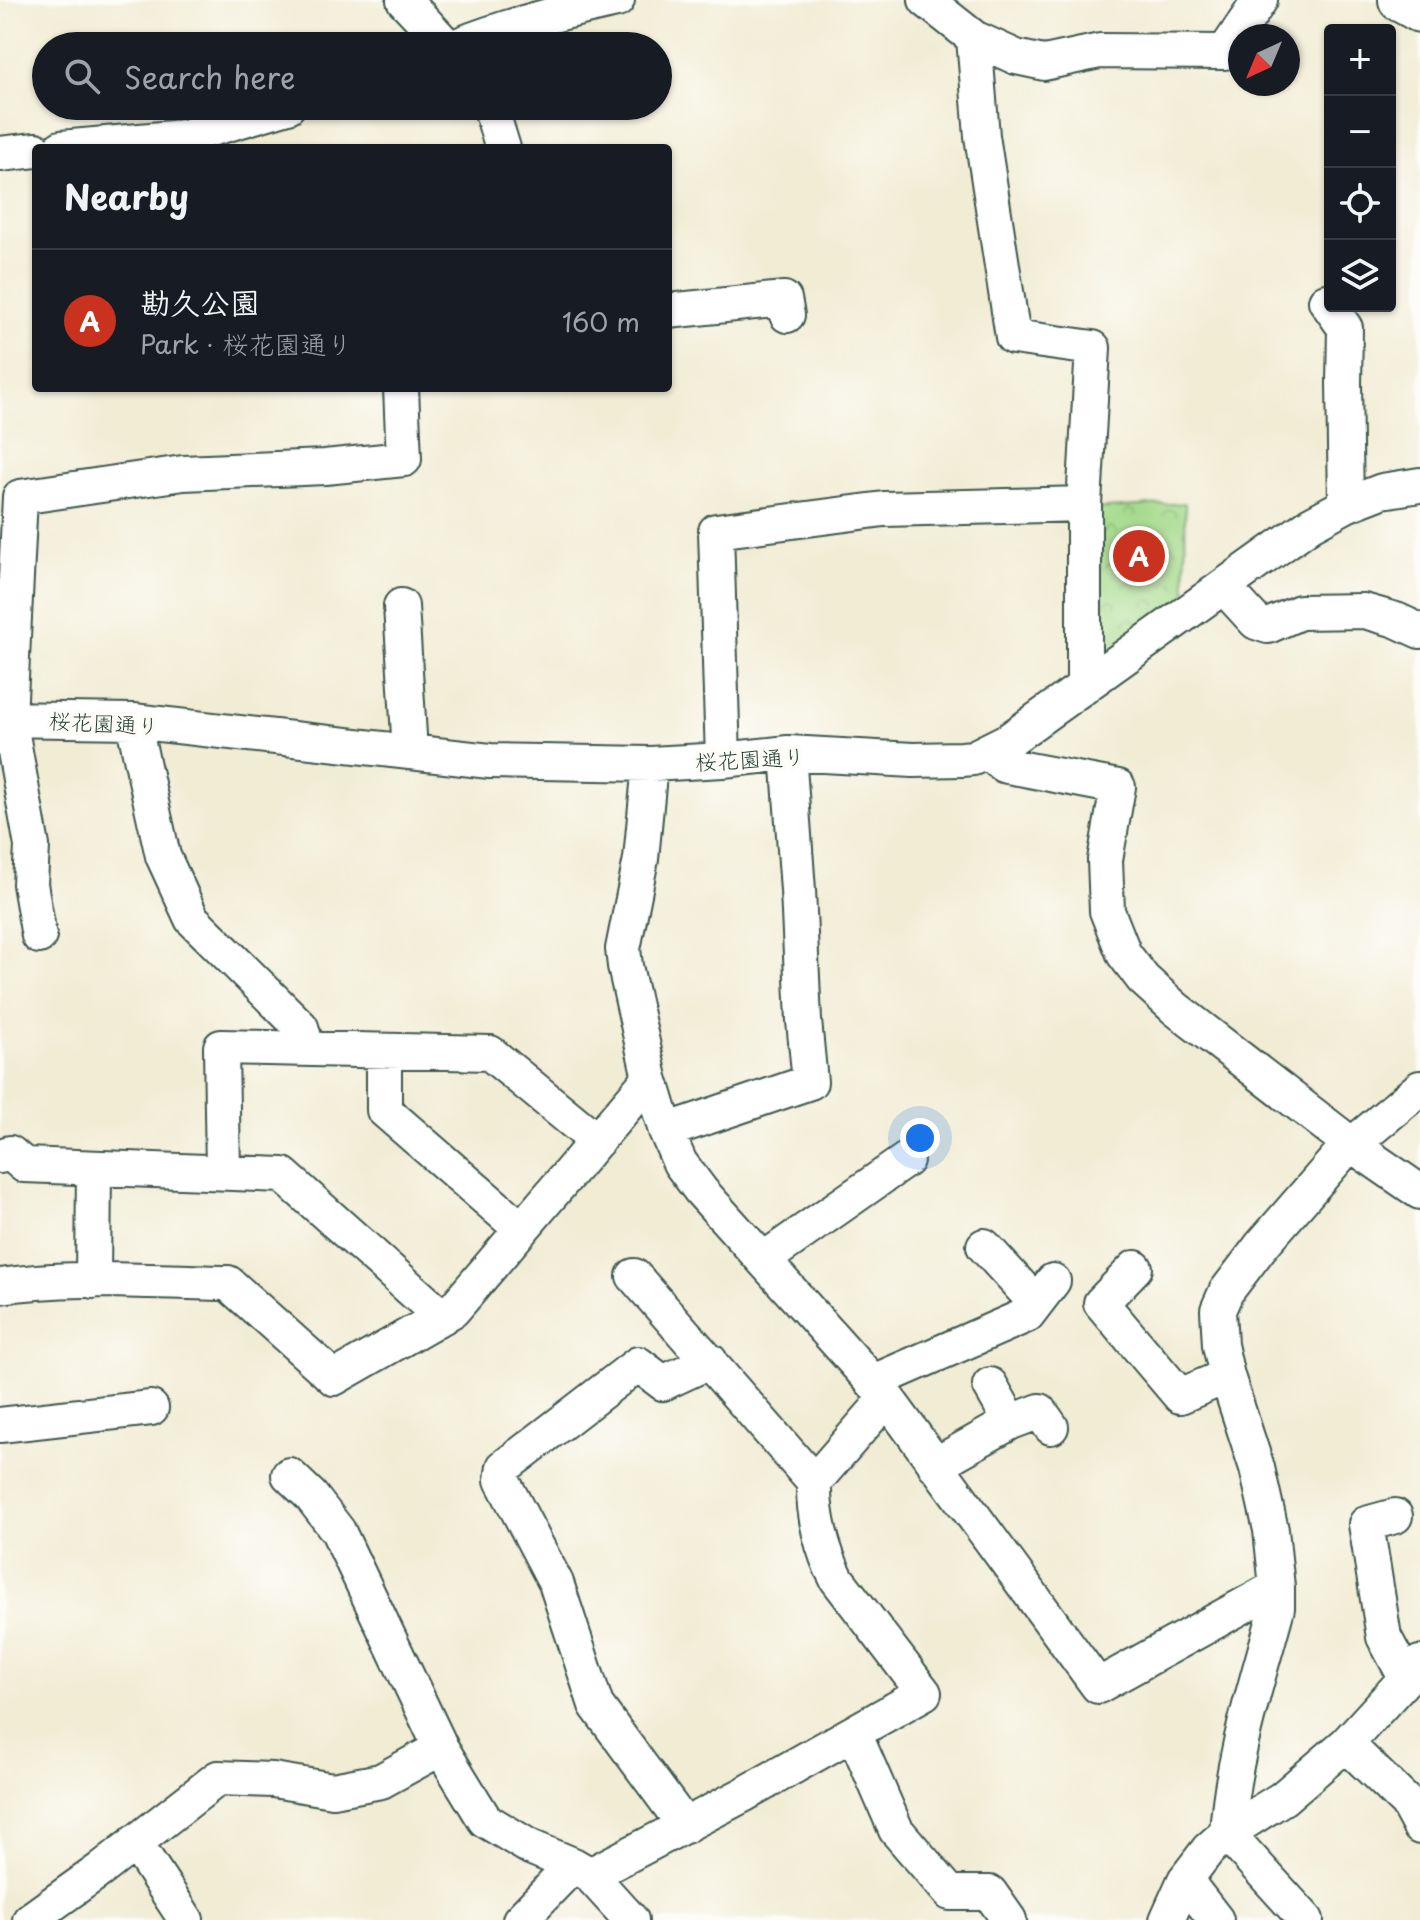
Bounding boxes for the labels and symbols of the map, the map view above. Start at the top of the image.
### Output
north arrow [1228,24,1300,96]
pin: A [1113,526,1165,586]
street label: 桜花園通り [48,703,160,741]
street label: 桜花園通り [694,739,806,777]
your location [900,1118,940,1158]

